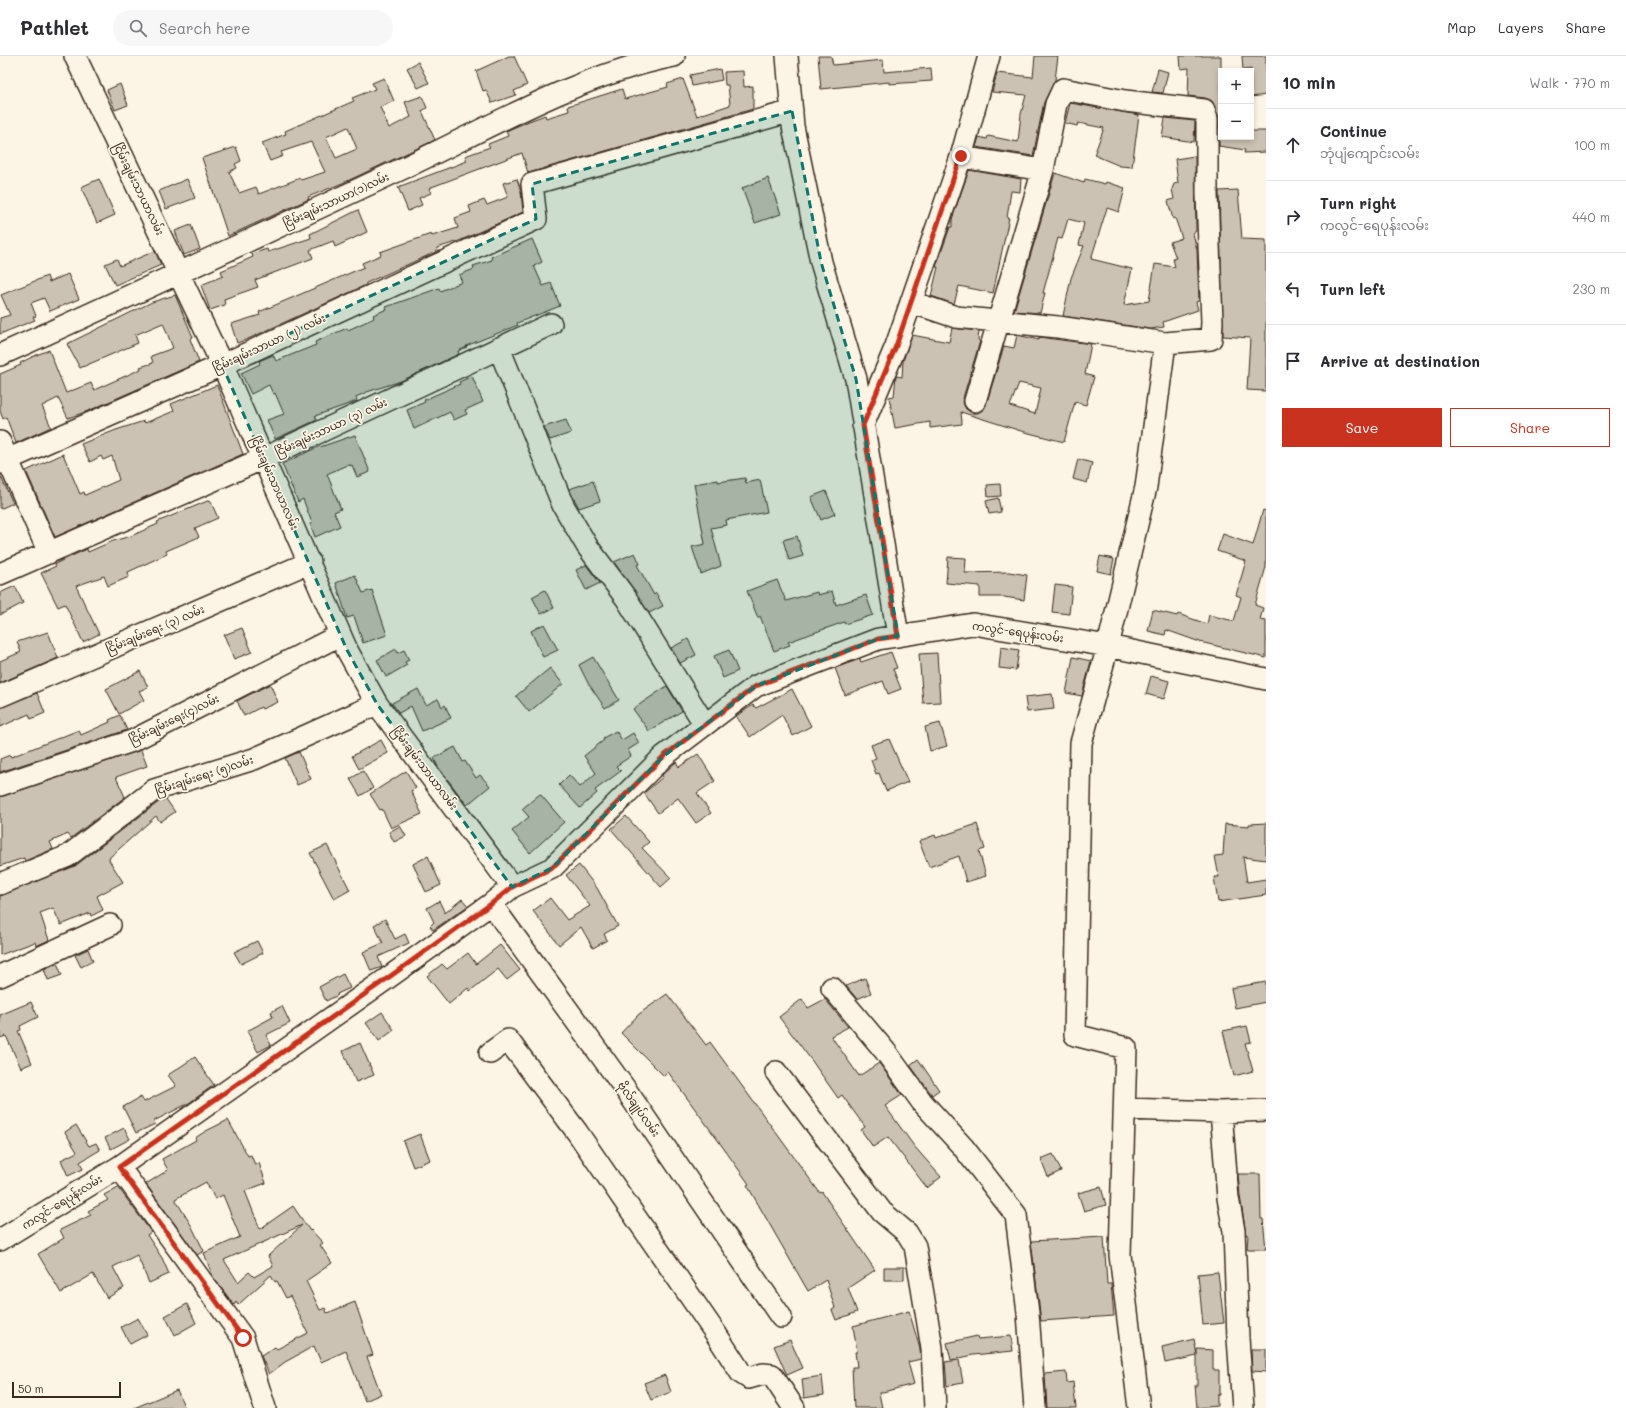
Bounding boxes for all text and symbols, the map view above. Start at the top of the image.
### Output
search box [113,10,393,46]
text: Pathlet [20,15,89,40]
icon: search [127,17,149,39]
text: Search here [159,18,250,38]
text: Map [1447,18,1476,37]
text: Layers [1498,18,1544,37]
text: Share [1566,18,1606,37]
map controls [1218,68,1254,140]
button: + [1218,68,1254,104]
text: 10 min [1282,71,1336,93]
text: Walk · 770 m [1529,74,1610,91]
button: − [1218,104,1254,140]
text: Continue [1320,121,1387,141]
icon: ahead [1282,134,1304,156]
text: 100 m [1574,136,1610,153]
street label: ငြိမ်းချမ်းသာယာလမ်း [109,140,168,238]
text: ဘုံပျံကျောင်းလမ်း [1320,144,1420,161]
route end [952,147,970,165]
street label: ငြိမ်းချမ်းသာယာ(၁)လမ်း [280,168,392,232]
text: Turn right [1320,193,1397,213]
icon: right [1282,206,1304,228]
text: 440 m [1572,208,1610,225]
text: ကလွင်-ရေပုန်းလမ်း [1320,216,1429,233]
icon: left [1282,278,1304,300]
text: Turn left [1320,279,1385,299]
text: 230 m [1573,280,1610,297]
street label: ငြိမ်းချမ်းသာယာ (၂) လမ်း [210,310,329,377]
icon: arrive [1282,350,1304,372]
text: Arrive at destination [1320,351,1480,371]
street label: ငြိမ်းချမ်းသာယာ (၃) လမ်း [272,394,390,461]
button: Save [1282,408,1442,447]
button: Share [1450,408,1610,447]
street label: ငြိမ်းချမ်းသာယာလမ်း [246,434,303,533]
street label: ငြိမ်းချမ်းရေး (၃) လမ်း [103,601,207,658]
street label: ကလွင်-ရေပုန်းလမ်း [971,618,1065,647]
street label: ငြိမ်းချမ်းရေး(၄)လမ်း [126,690,222,749]
street label: ငြိမ်းချမ်းသာယာလမ်း [387,723,462,814]
street label: ငြိမ်းချမ်းရေး (၅)လမ်း [153,751,256,799]
street label: ဗိုလ်ချုပ်လမ်း [613,1078,664,1141]
street label: ကလွင်-ရေပုန်းလမ်း [19,1171,106,1234]
route start [234,1329,252,1347]
scale bar [12,1380,121,1399]
text: 50 m [18,1381,44,1396]

